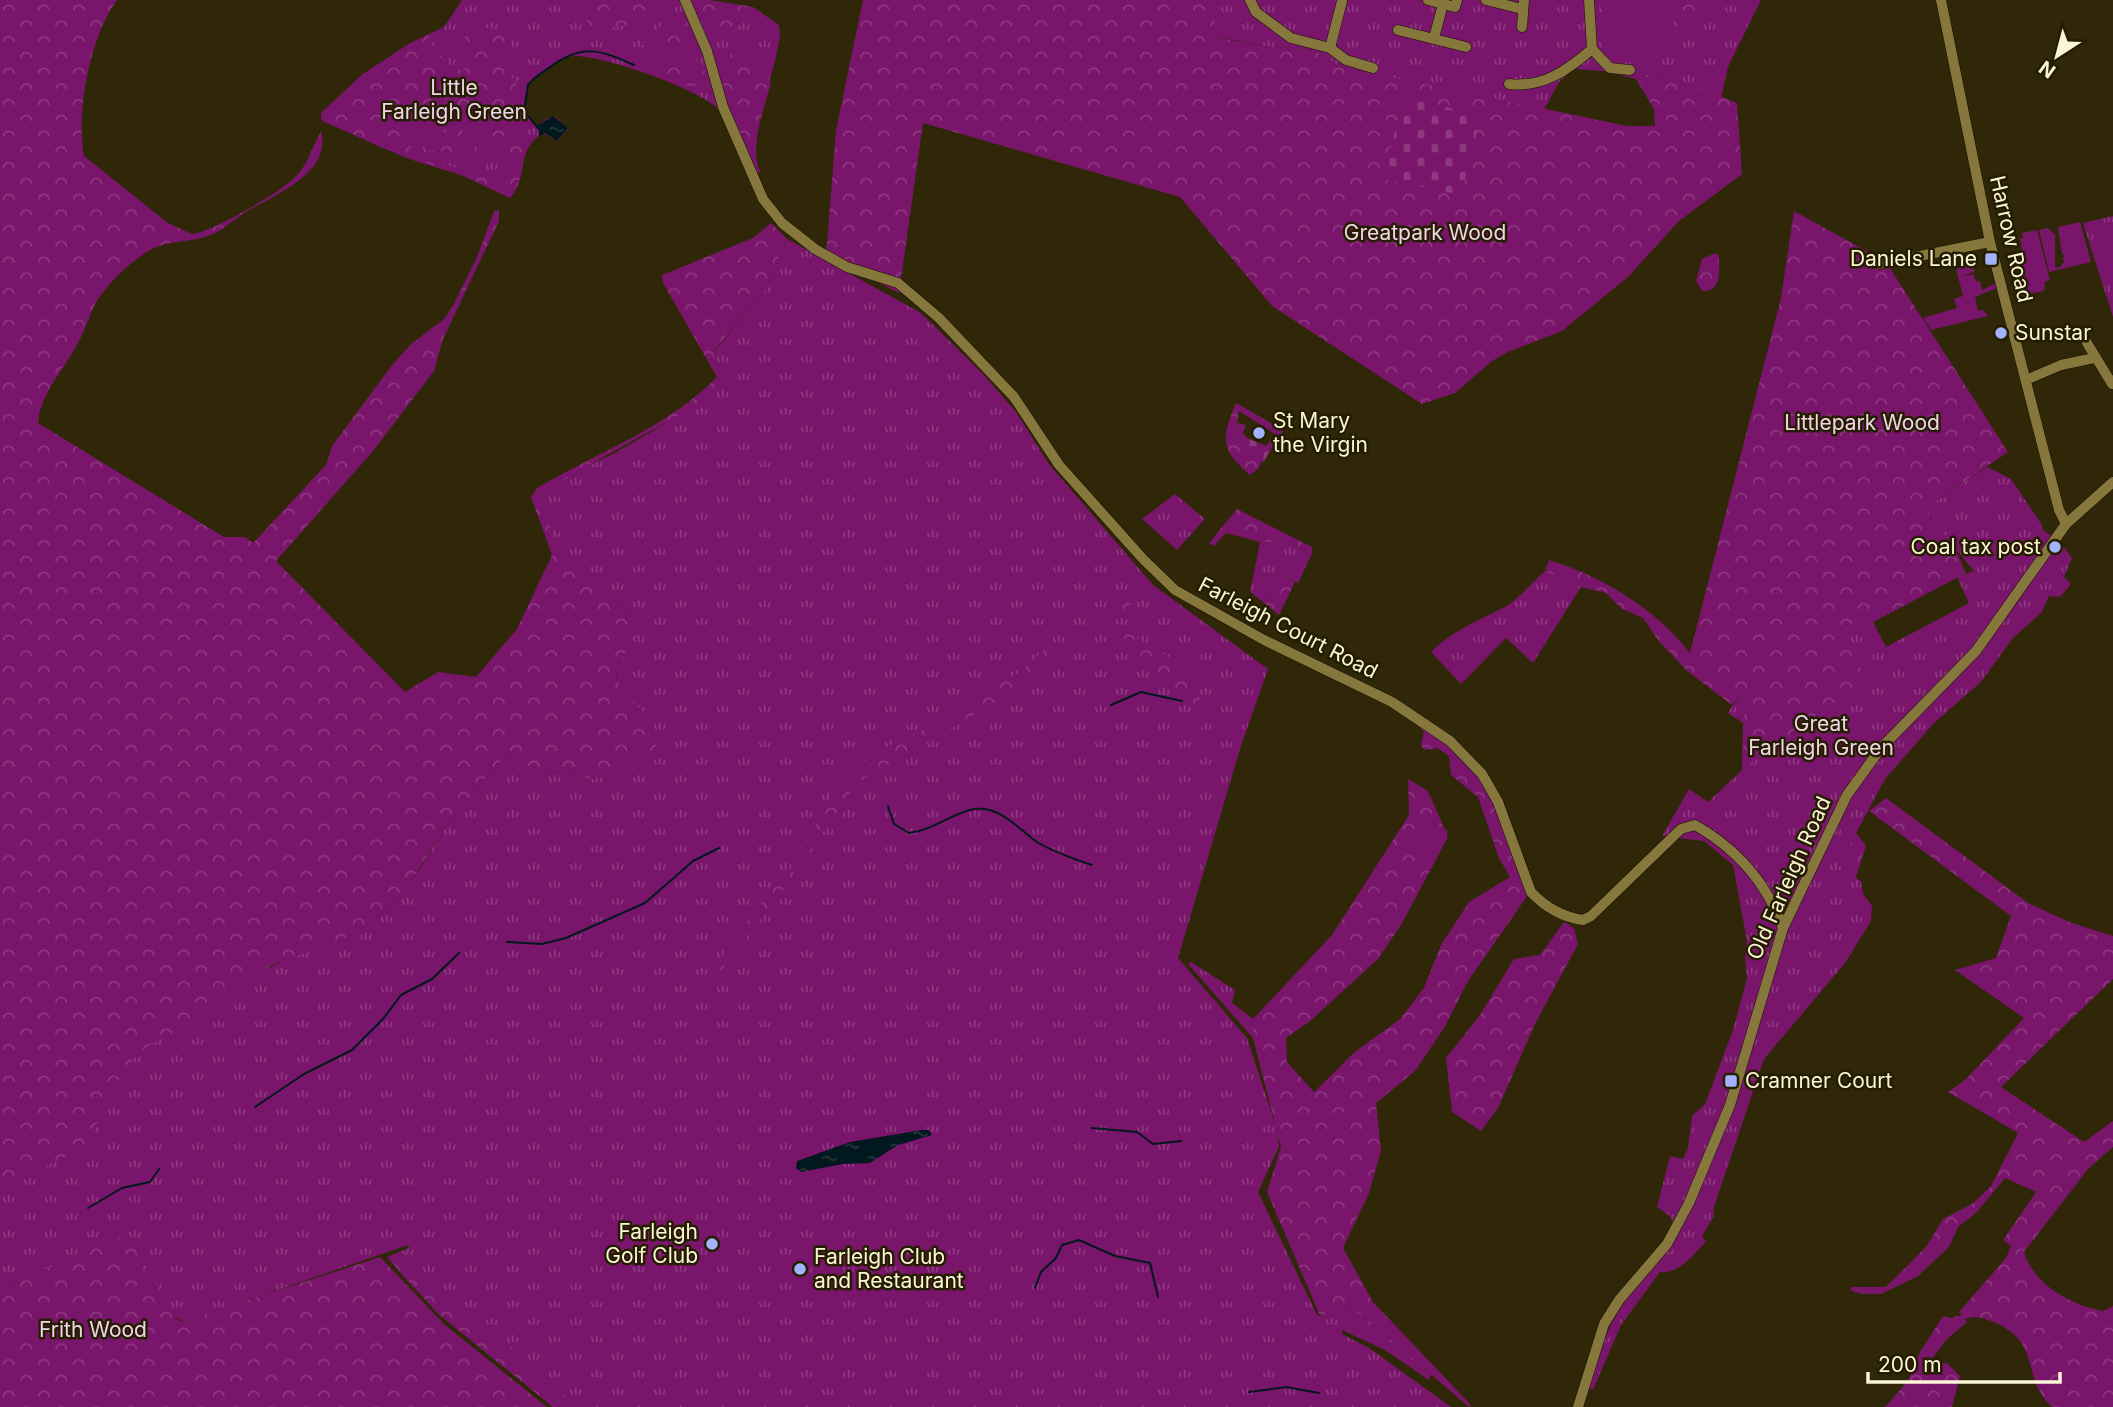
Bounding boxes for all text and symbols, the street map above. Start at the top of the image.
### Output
north arrow [2022,21,2092,91]
text: N [2035,56,2060,83]
park label: Little Farleigh Green [381,75,527,124]
street label: Harrow Road [1985,173,2038,305]
park label: Greatpark Wood [1344,220,1506,245]
place label: Daniels Lane [1850,246,1977,271]
marker: Daniels Lane [1983,251,1999,267]
place label: Sunstar [2015,320,2091,345]
marker: Sunstar [1993,325,2009,341]
place label: St Mary the Virgin [1273,408,1368,457]
park label: Littlepark Wood [1784,410,1940,435]
marker: St Mary the Virgin [1251,425,1267,441]
place label: Coal tax post [1911,534,2041,559]
marker: Coal tax post [2047,539,2063,555]
street label: Farleigh Court Road [1195,572,1382,684]
park label: Great Farleigh Green [1748,711,1894,760]
street label: Old Farleigh Road [1741,792,1836,963]
place label: Cramner Court [1745,1068,1892,1093]
marker: Cramner Court [1723,1073,1739,1089]
place label: Farleigh Golf Club [605,1219,698,1268]
marker: Farleigh Golf Club [704,1236,720,1252]
place label: Farleigh Club and Restaurant [814,1244,964,1293]
marker: Farleigh Club and Restaurant [792,1261,808,1277]
park label: Frith Wood [39,1317,147,1342]
scale bar [1868,1340,2060,1384]
text: 200 m [1878,1352,1942,1377]

